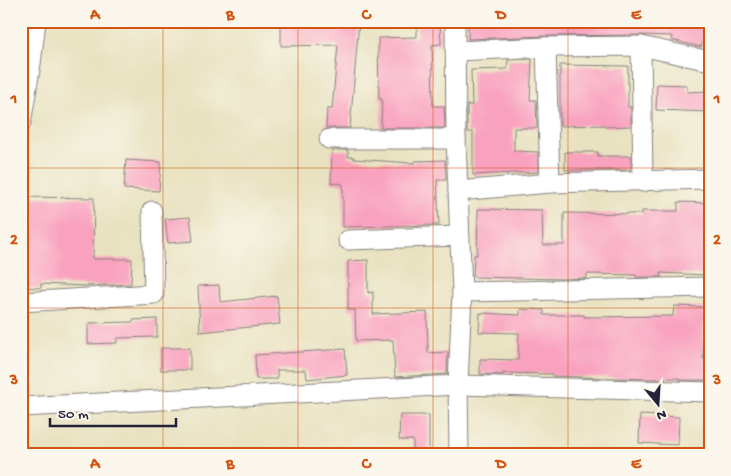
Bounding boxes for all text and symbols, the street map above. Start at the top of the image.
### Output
text: A [89,7,101,26]
text: B [225,7,235,26]
text: C [361,7,372,26]
text: D [494,7,507,26]
text: E [631,7,642,26]
text: 1 [10,91,17,110]
text: 1 [713,91,720,110]
text: 2 [10,232,18,251]
text: 2 [713,232,721,251]
text: 3 [9,372,18,391]
text: 3 [712,372,721,391]
north arrow [634,378,684,428]
scale bar [50,396,176,428]
text: N [654,404,668,423]
text: 50 m [58,406,89,424]
text: A [89,456,101,475]
text: B [225,456,235,475]
text: C [361,456,372,475]
text: D [494,456,507,475]
text: E [631,456,642,475]

